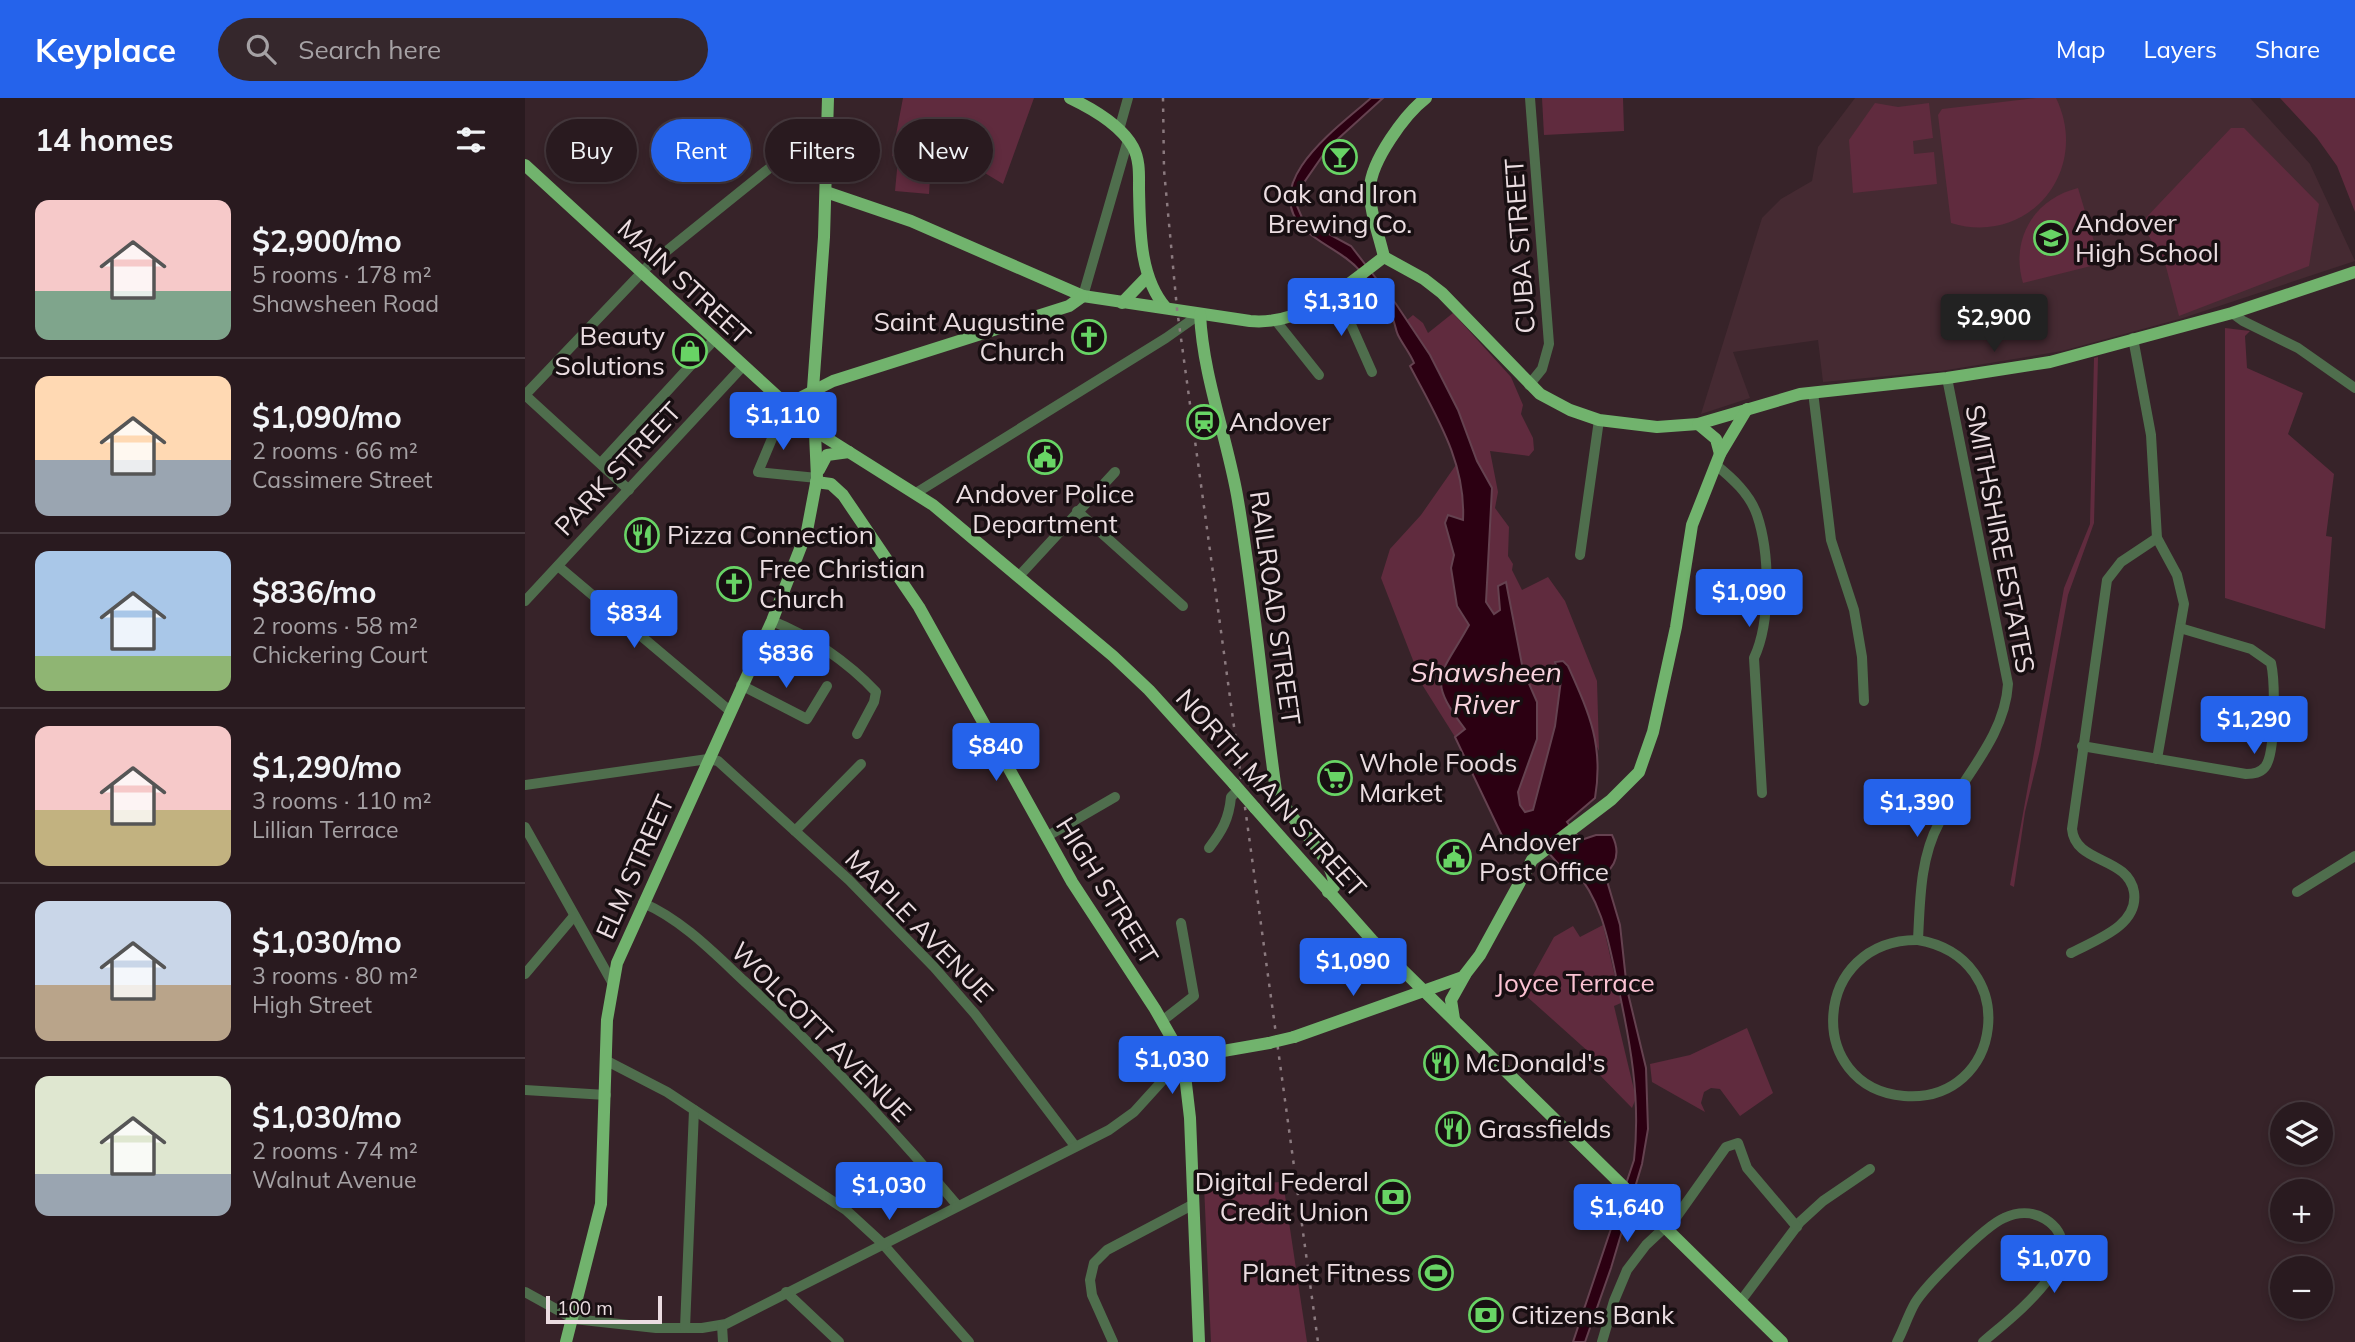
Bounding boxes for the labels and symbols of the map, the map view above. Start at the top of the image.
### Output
bar icon: Oak and Iron Brewing Co. [1321,138,1359,176]
street label: CUBA STREET [1497,157,1542,335]
place label: Oak and Iron Brewing Co. [1262,177,1418,240]
place label: Andover High School [2075,206,2219,269]
street label: MAIN STREET [611,212,758,352]
school or university icon: Andover High School [2032,219,2070,257]
pin: $1,310 [1284,278,1398,338]
pin: $2,900 [1937,294,2051,354]
place label: Saint Augustine Church [874,305,1065,368]
church icon: Saint Augustine Church [1070,318,1108,356]
place label: Beauty Solutions [554,319,665,382]
shop icon: Beauty Solutions [671,332,709,370]
pin: $1,110 [726,392,840,452]
street label: PARK STREET [547,395,688,542]
street label: SMITHSHIRE ESTATES [1958,402,2043,676]
station icon: Andover [1185,403,1223,441]
place label: Andover [1229,405,1331,438]
public building icon: Andover Police Department [1026,438,1064,476]
place label: Andover Police Department [956,477,1134,540]
street label: RAILROAD STREET [1243,489,1308,727]
restaurant icon: Pizza Connection [623,516,661,554]
place label: Pizza Connection [667,518,874,551]
place label: Free Christian Church [759,552,925,615]
church icon: Free Christian Church [715,565,753,603]
pin: $1,090 [1692,570,1806,629]
pin: $834 [593,590,675,650]
pin: $836 [745,630,827,690]
water label: Shawsheen River [1410,654,1562,721]
street label: NORTH MAIN STREET [1169,682,1374,904]
pin: $1,290 [2197,696,2311,756]
pin: $840 [955,724,1037,783]
place label: Whole Foods Market [1359,746,1517,809]
supermarket icon: Whole Foods Market [1316,759,1354,797]
pin: $1,390 [1860,780,1974,839]
street label: ELM STREET [588,789,681,944]
street label: HIGH STREET [1049,811,1166,971]
place label: Andover Post Office [1479,825,1609,888]
public building icon: Andover Post Office [1435,838,1473,876]
street label: MAPLE AVENUE [838,842,1000,1009]
street label: WOLCOTT AVENUE [724,935,918,1129]
pin: $1,090 [1296,939,1410,998]
park label: Joyce Terrace [1495,966,1655,999]
pin: $1,030 [1115,1037,1229,1096]
restaurant icon: McDonald's [1422,1044,1460,1082]
place label: McDonald's [1465,1046,1606,1079]
restaurant icon: Grassfields [1434,1110,1472,1148]
place label: Grassfields [1478,1112,1611,1145]
pin: $1,030 [832,1162,946,1222]
place label: Digital Federal Credit Union [1195,1165,1369,1228]
bank icon: Digital Federal Credit Union [1374,1178,1412,1216]
pin: $1,640 [1570,1184,1684,1244]
pin: $1,070 [1997,1236,2111,1295]
sports icon: Planet Fitness [1417,1254,1455,1292]
place label: Planet Fitness [1242,1256,1411,1289]
scale bar [546,1293,661,1325]
bank icon: Citizens Bank [1467,1296,1505,1334]
place label: Citizens Bank [1511,1298,1675,1331]

